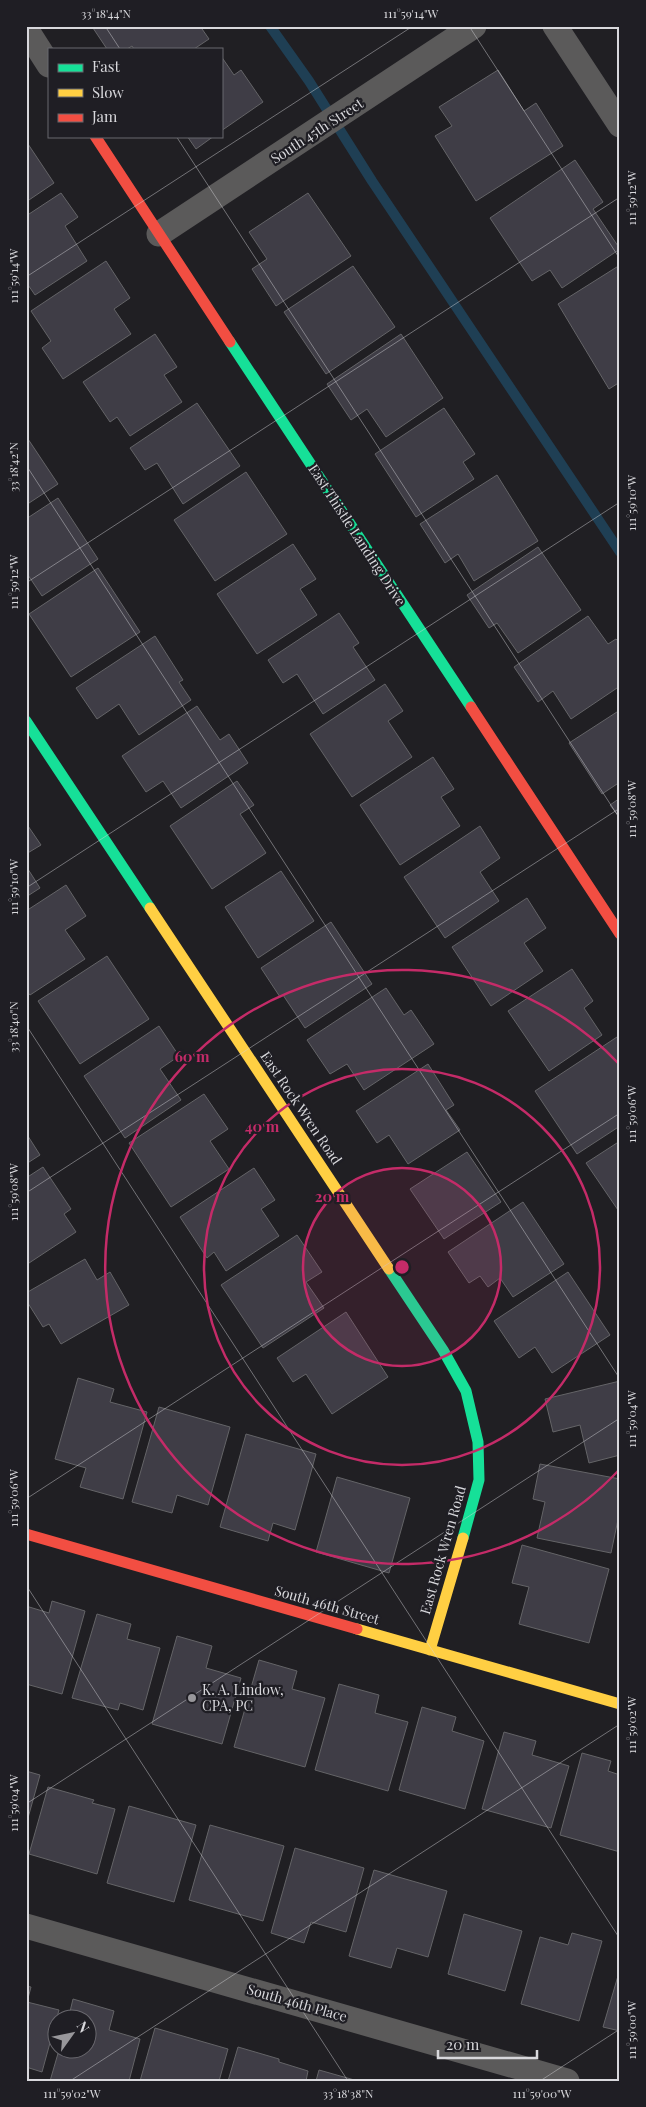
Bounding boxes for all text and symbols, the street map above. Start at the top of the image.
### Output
text: 33°18'44"N [81,5,132,21]
text: 111°59'14"W [384,5,439,21]
legend [48,48,222,138]
text: Fast [92,56,121,76]
text: Slow [92,82,124,102]
street label: South 45th Street [267,93,368,168]
text: Jam [91,106,118,126]
text: 111°59'12"W [623,170,639,225]
text: 111°59'14"W [5,248,21,303]
text: 33°18'42"N [5,441,21,492]
street label: East Thistle Landing Drive [304,460,410,609]
text: 111°59'10"W [623,475,639,531]
text: 111°59'12"W [5,554,21,609]
text: 111°59'08"W [623,780,639,838]
text: 111°59'10"W [5,859,21,915]
text: 33°18'40"N [5,1001,21,1053]
text: 60 m [174,1046,210,1066]
street label: East Rock Wren Road [256,1047,346,1168]
text: 111°59'06"W [623,1085,639,1143]
text: 40 m [245,1116,280,1136]
text: 111°59'08"W [5,1163,21,1221]
text: 20 m [315,1186,350,1206]
centre of rings [393,1258,411,1276]
text: 111°59'04"W [623,1390,639,1448]
text: 111°59'06"W [5,1469,21,1527]
street label: East Rock Wren Road [415,1483,470,1616]
street label: South 46th Street [273,1580,383,1629]
place label: K. A. Lindow, CPA, PC [202,1680,284,1715]
marker: K. A. Lindow, CPA, PC [186,1692,198,1704]
text: 111°59'02"W [623,1696,639,1754]
text: 111°59'04"W [5,1774,21,1832]
street label: South 46th Place [245,1979,350,2026]
text: 111°59'00"W [623,2000,639,2059]
north arrow [48,2010,98,2060]
text: N [73,2017,94,2036]
scale bar [438,2027,537,2059]
text: 20 m [446,2034,480,2054]
text: 111°59'02"W [43,2085,101,2101]
text: 33°18'38"N [322,2085,374,2101]
text: 111°59'00"W [513,2085,572,2101]

